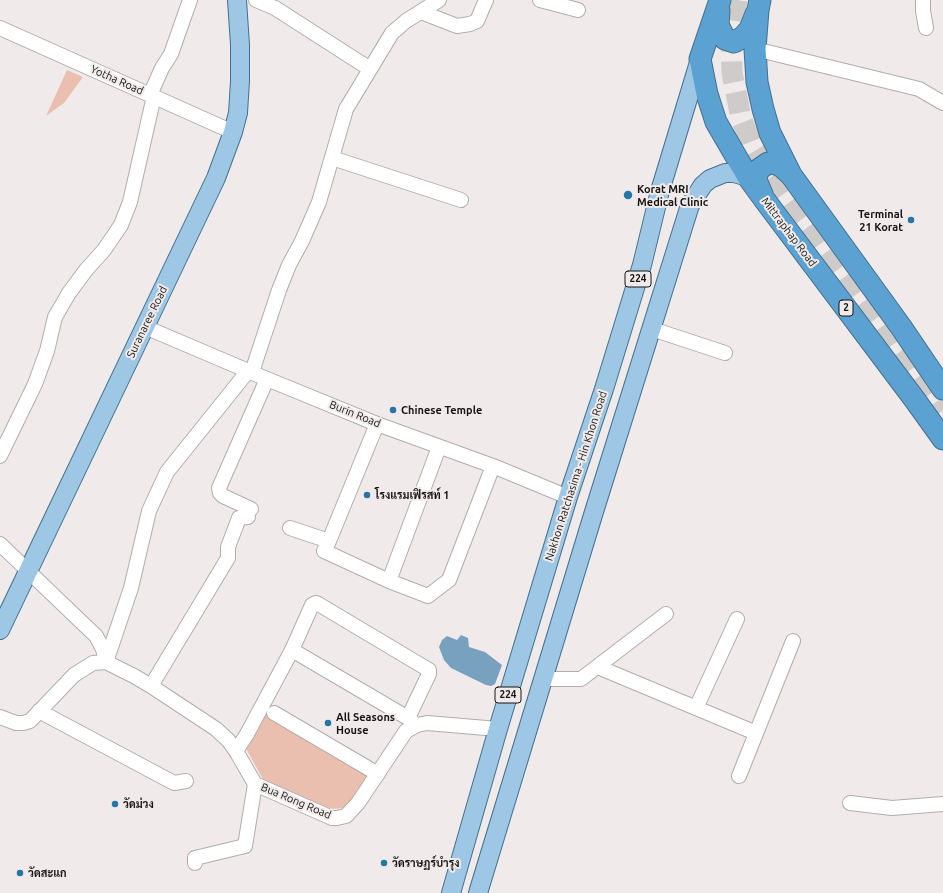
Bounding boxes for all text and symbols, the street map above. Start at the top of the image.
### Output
street label: Yotha Road [89,62,145,98]
place label: Korat MRI Medical Clinic [637,182,708,208]
marker: Korat MRI Medical Clinic [622,189,634,201]
street label: Mittraphap Road [759,195,819,269]
place label: Terminal 21 Korat [858,207,903,233]
marker: Terminal 21 Korat [906,215,916,225]
road number: 224 [625,271,651,287]
street label: Suranaree Road [124,284,170,360]
road number: 2 [839,300,853,316]
street label: Nakhon Ratchasima - Hin Khon Road [542,389,610,563]
street label: Burin Road [327,398,383,430]
place label: Chinese Temple [401,403,482,417]
marker: Chinese Temple [388,405,398,415]
place label: โรงแรมเฟิรสท์ 1 [375,488,450,502]
marker: โรงแรมเฟิรสท์ 1 [362,490,372,500]
road number: 224 [495,687,521,703]
place label: All Seasons House [336,710,395,736]
marker: All Seasons House [323,718,333,728]
street label: Bua Rong Road [259,780,333,822]
place label: วัดม่วง [123,797,154,811]
marker: วัดม่วง [110,799,120,809]
place label: วัดราษฏร์บำรุง [392,856,459,870]
marker: วัดราษฏร์บำรุง [379,858,389,868]
place label: วัดสะแก [28,866,67,880]
marker: วัดสะแก [15,868,25,878]

